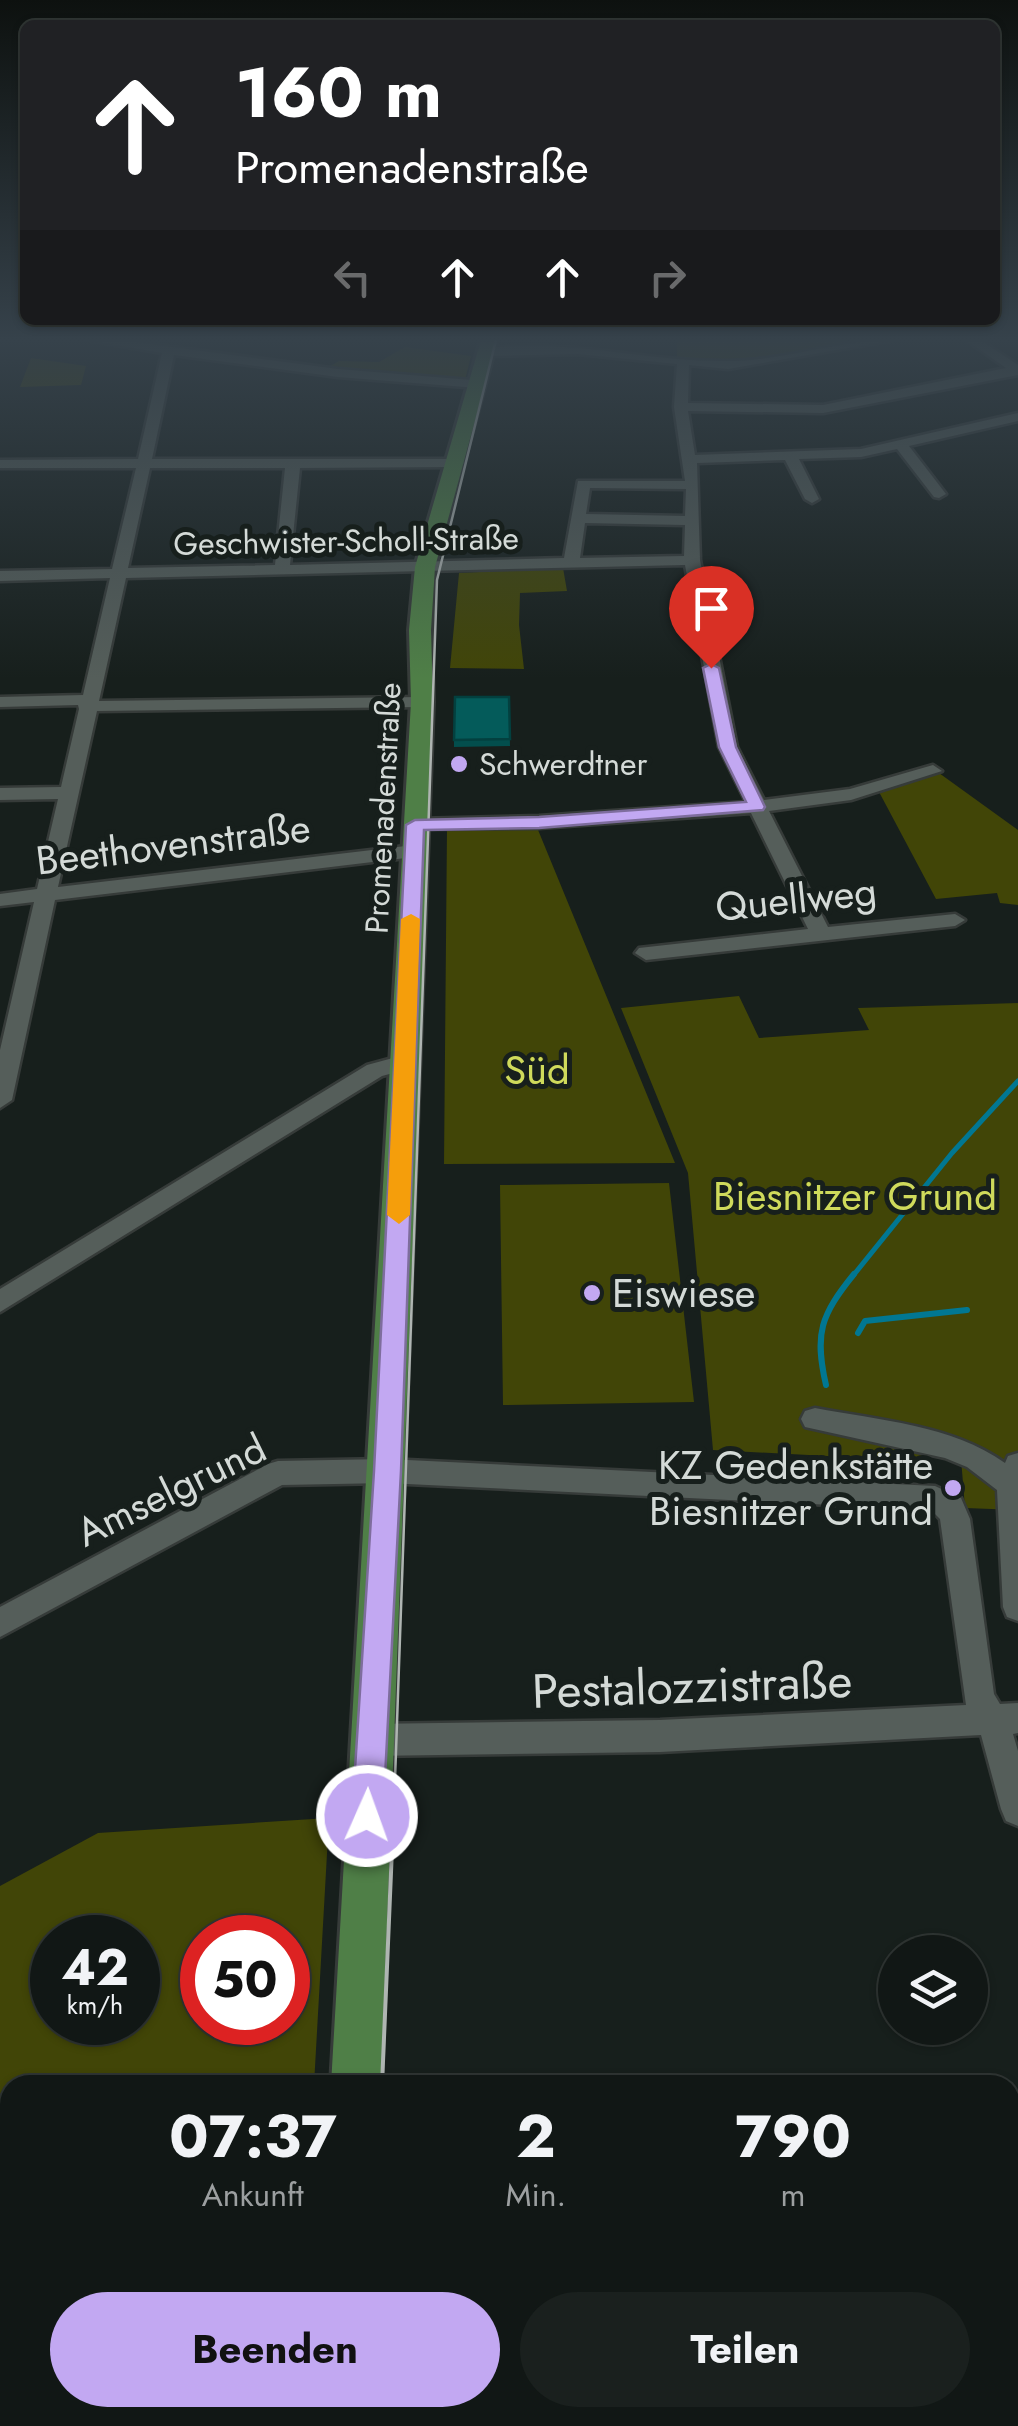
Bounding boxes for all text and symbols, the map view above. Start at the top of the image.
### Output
text: 160 m [235,42,442,143]
icon: ahead [70,60,200,190]
text: Promenadenstraße [235,135,589,200]
icon: left [325,250,380,305]
icon: ahead [430,250,485,305]
icon: ahead [535,250,590,305]
icon: right [640,250,695,305]
street label: Geschwister-Scholl-Straße [173,515,519,567]
pin [669,566,754,669]
icon: arrive [684,581,739,636]
street label: Promenadenstraße [353,681,413,935]
place label: Schwerdtner [479,741,647,787]
marker: Schwerdtner [448,753,470,775]
street label: Beethovenstraße [33,798,313,890]
street label: Quellweg [713,862,879,936]
park label: Süd [504,1041,570,1099]
park label: Biesnitzer Grund [713,1167,997,1225]
place label: Eiswiese [612,1264,755,1322]
marker: Eiswiese [581,1282,603,1304]
street label: Amselgrund [66,1419,276,1561]
place label: KZ Gedenkstätte Biesnitzer Grund [649,1436,933,1540]
marker: KZ Gedenkstätte Biesnitzer Grund [942,1477,964,1499]
street label: Pestalozzistraße [531,1646,853,1726]
position arrow [315,1764,419,1868]
speed limit sign: 50 [180,1915,310,2045]
text: 42 [61,1931,129,2004]
map controls [878,1935,988,2045]
button: layers [878,1935,988,2045]
text: km/h [67,1987,123,2023]
text: 07:37 [169,2093,337,2180]
text: 2 [516,2093,556,2180]
text: 790 [735,2093,851,2180]
text: Ankunft [202,2172,304,2218]
text: Min. [506,2172,566,2218]
text: m [781,2172,806,2218]
button: Beenden [50,2292,500,2407]
button: Teilen [520,2292,970,2407]

